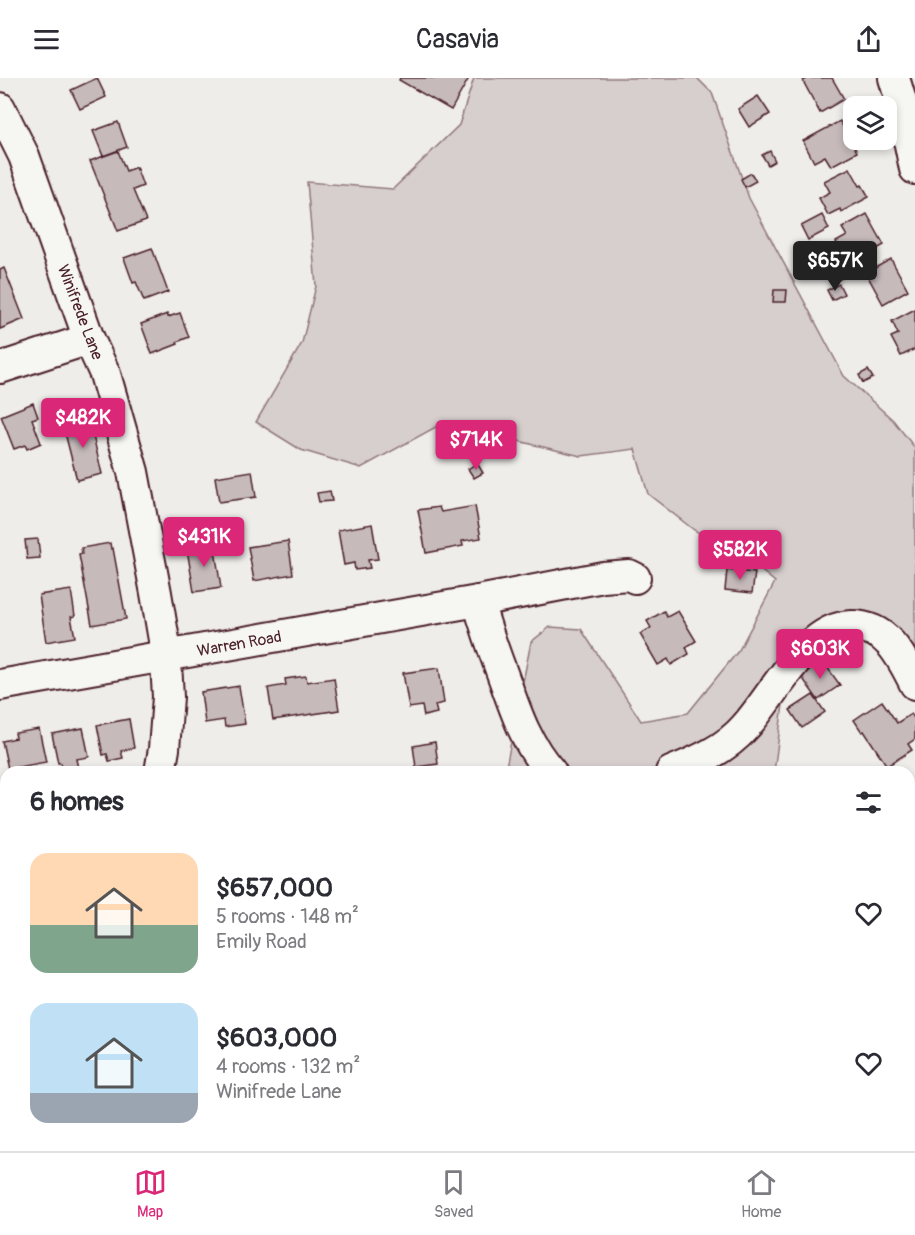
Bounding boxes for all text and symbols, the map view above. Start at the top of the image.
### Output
icon: menu [30,23,63,56]
text: Casavia [416,23,499,56]
icon: share [852,23,885,56]
map controls [843,96,897,150]
button: layers [843,96,897,150]
pin: $657K [793,241,877,292]
text: $657K [807,248,863,273]
street label: Winifrede Lane [53,262,107,363]
pin: $482K [41,398,125,449]
text: $482K [55,405,111,430]
pin: $714K [434,420,518,471]
text: $714K [450,427,502,452]
pin: $431K [162,517,246,568]
text: $431K [177,524,231,549]
pin: $582K [698,530,782,581]
text: $582K [713,537,768,562]
street label: Warren Road [195,627,283,661]
pin: $603K [778,629,862,680]
text: $603K [790,636,850,661]
text: 6 homes [30,786,124,818]
icon: filters [852,786,885,819]
text: $657,000 [216,872,333,904]
icon: home [78,877,150,949]
icon: heart [852,897,885,930]
text: 5 rooms · 148 m² [216,904,359,929]
text: Emily Road [216,929,307,954]
text: $603,000 [216,1022,337,1054]
icon: home [78,1027,150,1099]
icon: heart [852,1047,885,1080]
text: 4 rooms · 132 m² [216,1054,360,1079]
text: Winifrede Lane [216,1079,341,1104]
tab: Map [134,1166,167,1222]
tab: Saved [434,1166,474,1222]
tab: Home [741,1166,781,1222]

